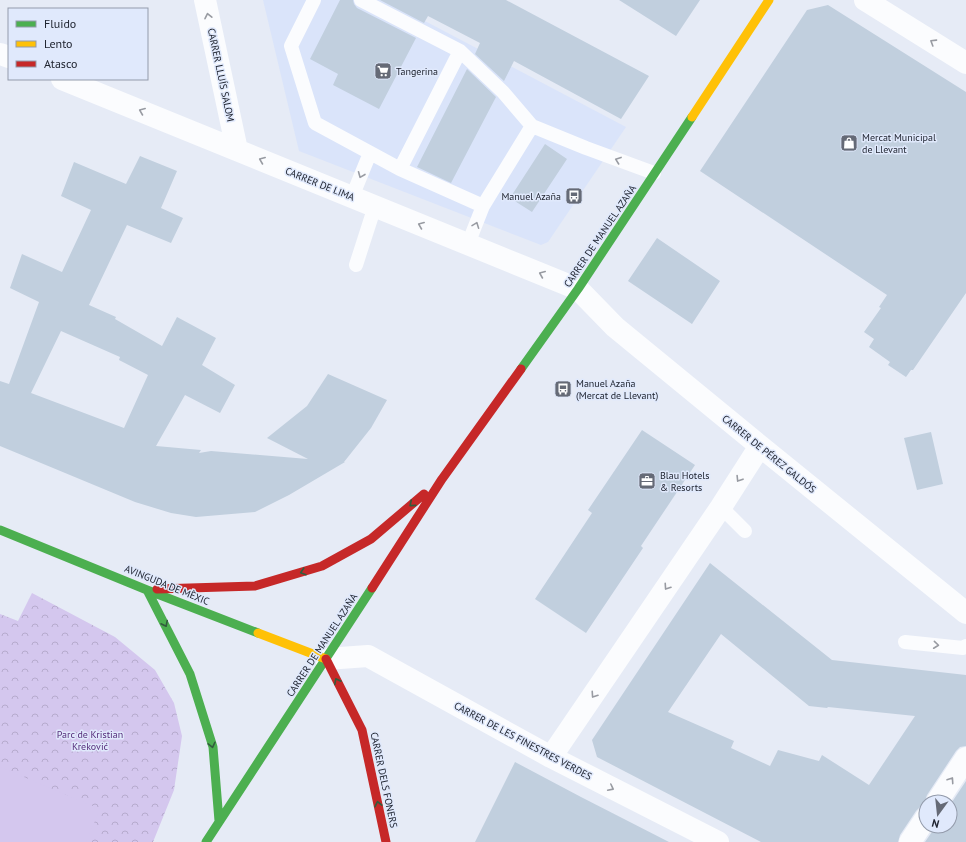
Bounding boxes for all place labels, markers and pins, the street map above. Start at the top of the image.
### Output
supermarket icon: Tangerina [373,61,393,81]
place label: Tangerina [396,65,438,78]
place label: Mercat Municipal de Llevant [862,131,936,156]
shop icon: Mercat Municipal de Llevant [839,133,859,153]
bus stop icon: Manuel Azaña [564,186,584,206]
place label: Manuel Azaña [501,190,561,203]
place label: Manuel Azaña (Mercat de Llevant) [576,377,658,402]
bus stop icon: Manuel Azaña (Mercat de Llevant) [553,379,573,399]
place label: Blau Hotels & Resorts [660,469,709,494]
office icon: Blau Hotels & Resorts [637,471,657,491]

